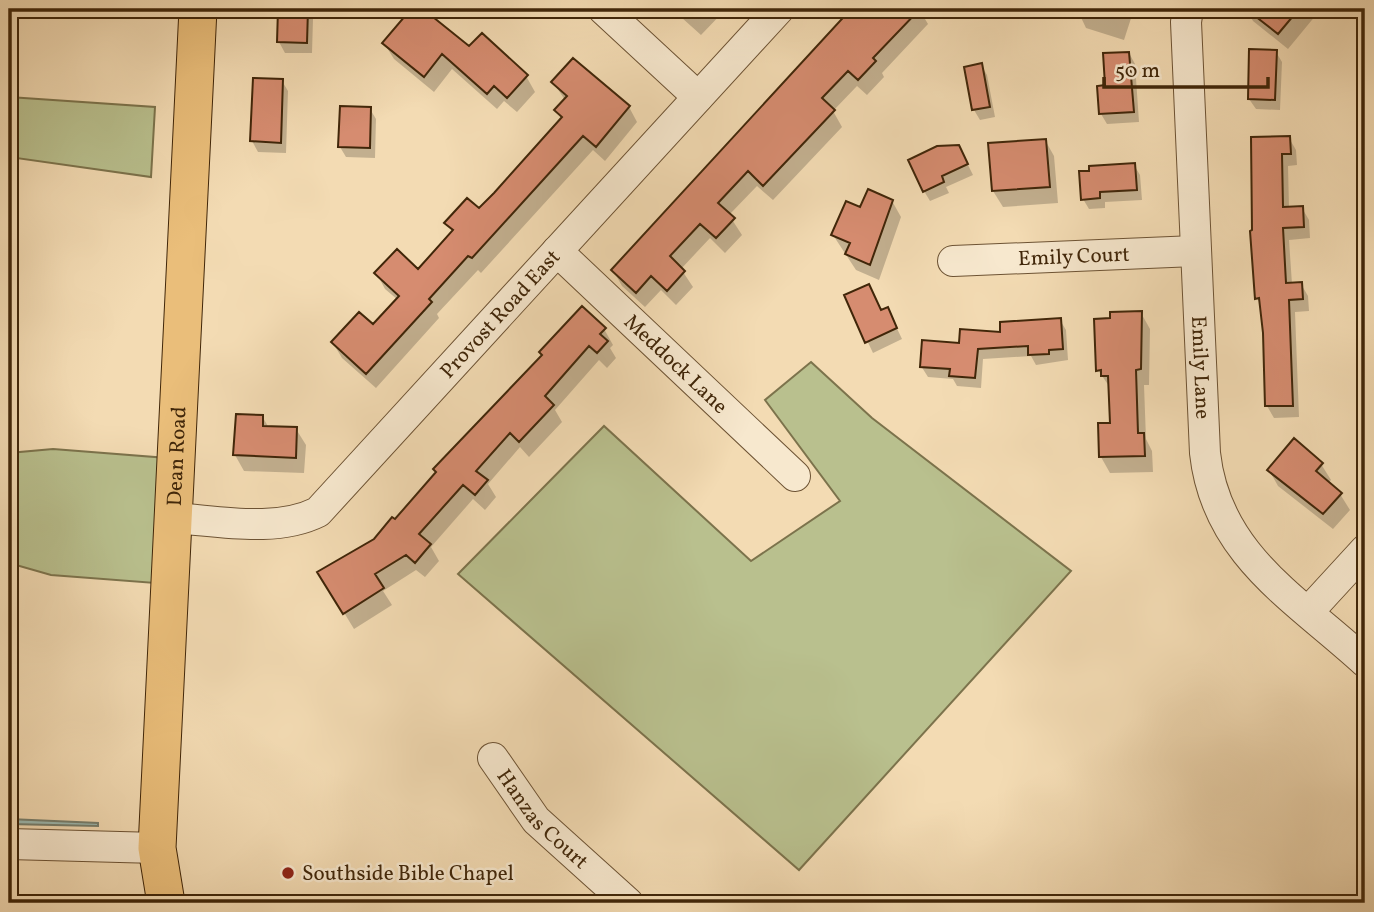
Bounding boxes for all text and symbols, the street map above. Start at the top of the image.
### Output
scale bar [1104,46,1269,90]
text: 50 m [1115,57,1160,86]
street label: Emily Court [1018,241,1130,274]
street label: Provost Road East [434,244,568,386]
street label: Meddock Lane [617,308,734,421]
street label: Emily Lane [1183,315,1216,420]
street label: Dean Road [161,406,195,507]
street label: Hanzas Court [489,764,594,876]
place label: Southside Bible Chapel [302,860,514,889]
marker: Southside Bible Chapel [280,865,296,881]

